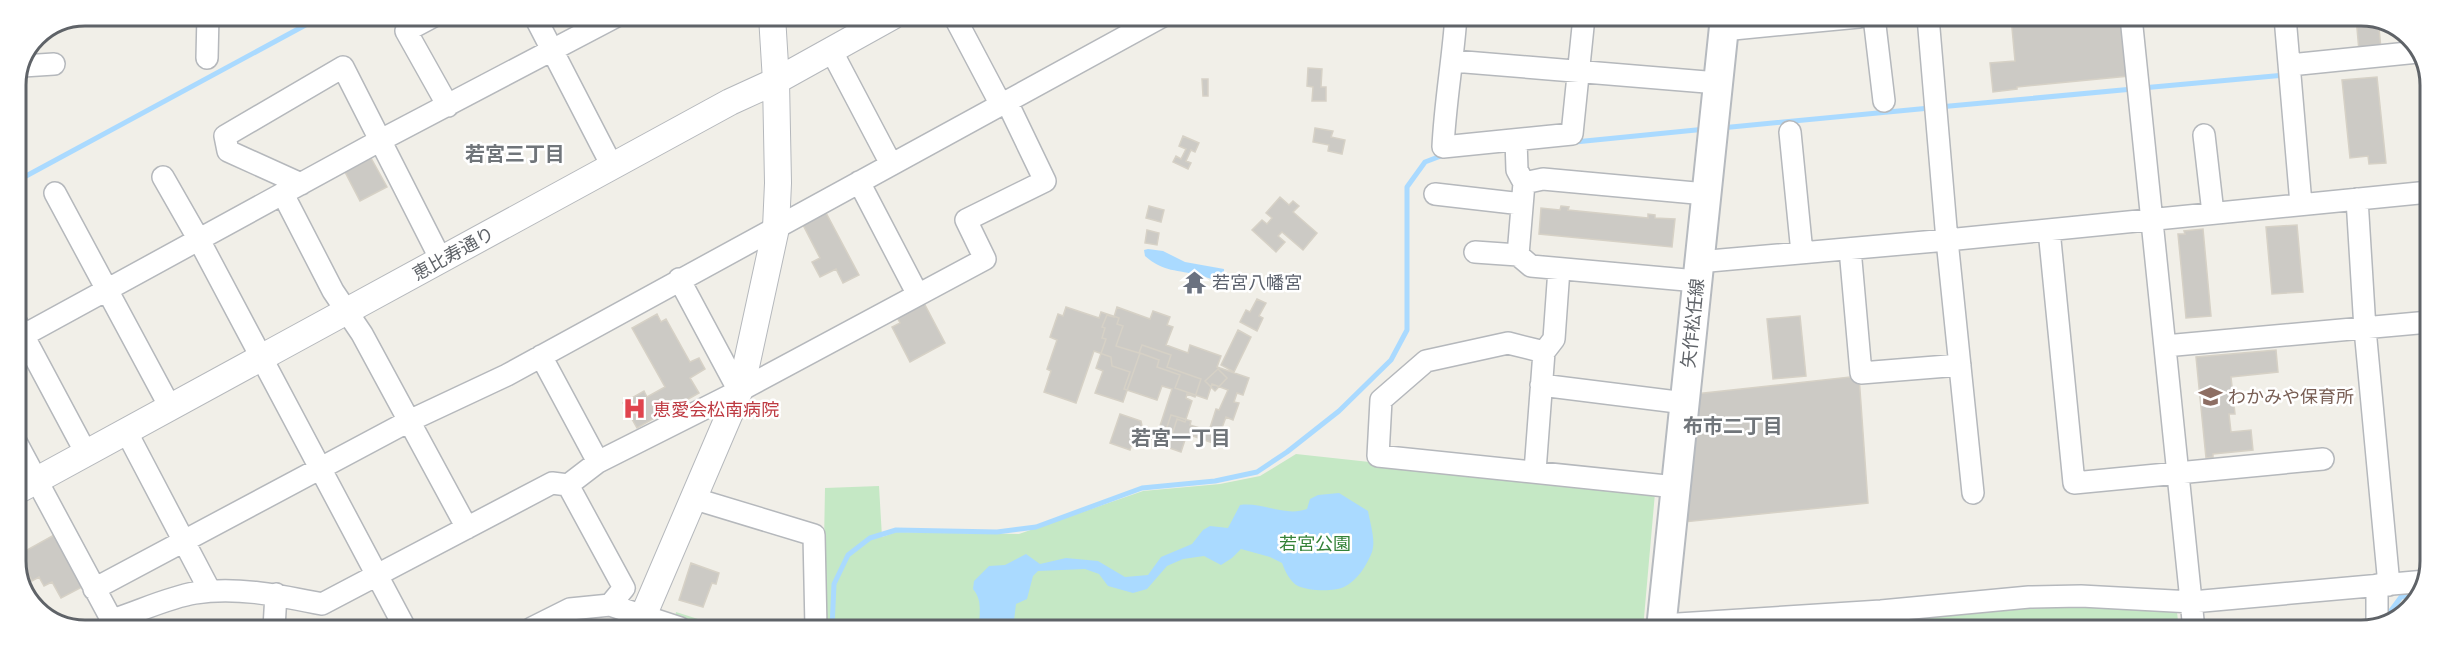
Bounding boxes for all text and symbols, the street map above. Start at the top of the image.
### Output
district label: 若宮三丁目 [465,140,565,167]
street label: 恵比寿通り [408,221,498,285]
temple icon: 若宮八幡宮 [1181,269,1207,295]
place label: 若宮八幡宮 [1212,270,1302,294]
street label: 矢作松任線 [1675,277,1709,369]
school or university icon: わかみや保育所 [2197,383,2223,409]
place label: わかみや保育所 [2228,384,2354,408]
hospital icon: 恵愛会松南病院 [622,396,648,422]
place label: 恵愛会松南病院 [653,397,779,421]
district label: 布市二丁目 [1683,412,1783,439]
district label: 若宮一丁目 [1131,424,1231,451]
park label: 若宮公園 [1279,531,1351,555]

